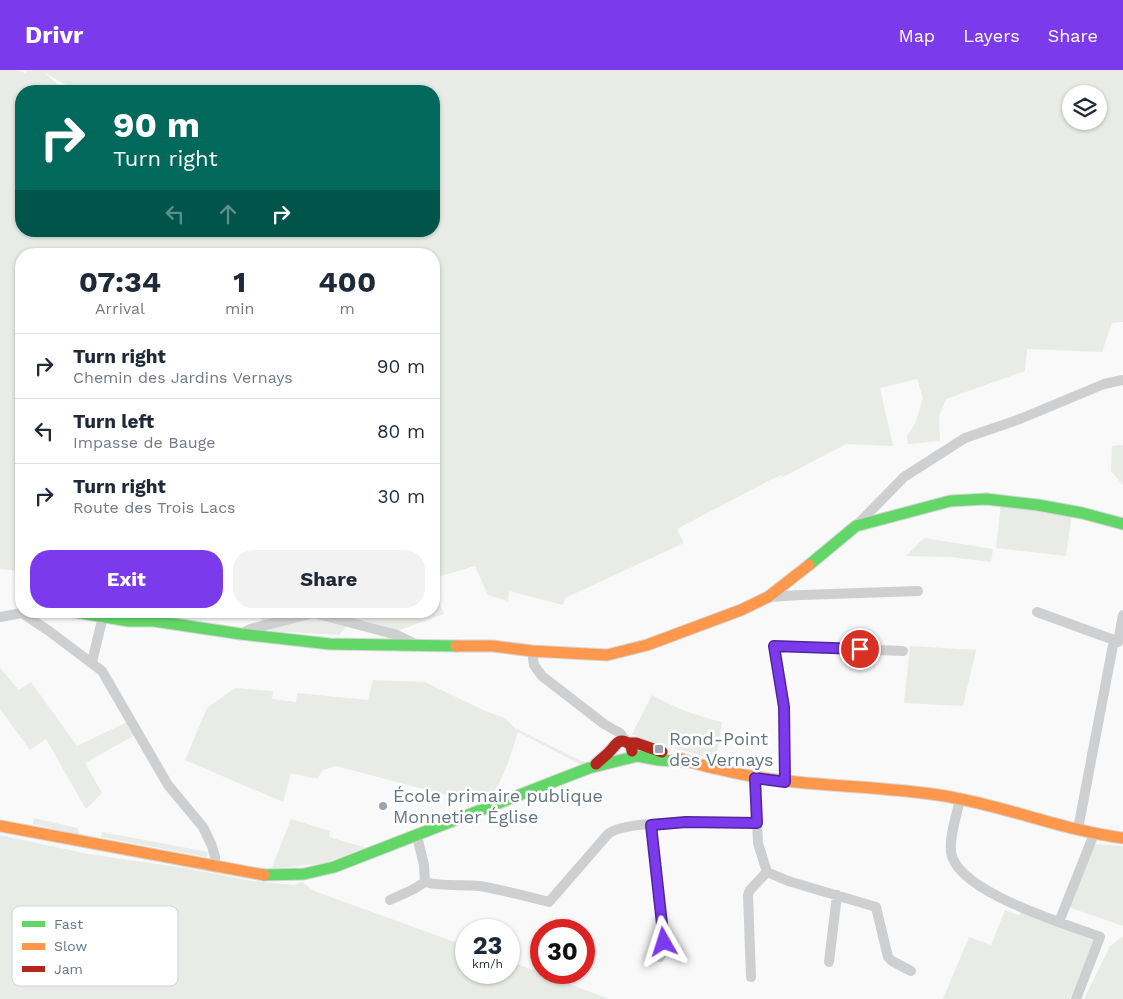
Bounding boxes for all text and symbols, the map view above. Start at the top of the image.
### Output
text: Drivr [25,21,83,49]
text: Map [898,25,935,46]
text: Layers [963,25,1020,46]
text: Share [1048,25,1098,46]
map controls [1062,85,1107,130]
button: layers [1062,85,1107,130]
text: 90 m [113,104,200,146]
icon: right [30,105,95,170]
text: Turn right [113,146,218,171]
icon: left [161,200,189,228]
icon: ahead [214,200,242,228]
icon: right [267,200,295,228]
text: 07:34 [79,264,161,299]
text: 1 [233,264,246,299]
text: 400 [318,264,376,299]
text: Arrival [95,299,145,318]
text: min [225,299,254,318]
text: m [340,299,355,318]
text: Turn right [73,345,166,368]
icon: right [30,352,58,380]
text: 90 m [377,355,425,378]
text: Chemin des Jardins Vernays [73,368,293,387]
text: Turn left [73,410,154,433]
icon: left [30,417,58,445]
text: 80 m [377,420,425,443]
text: Impasse de Bauge [73,433,215,452]
text: Turn right [73,475,166,498]
icon: right [30,482,58,510]
text: 30 m [378,485,425,508]
text: Route des Trois Lacs [73,498,236,517]
button: Exit [30,550,223,608]
button: Share [233,550,425,608]
pin [839,628,881,670]
icon: arrive [846,635,874,663]
place label: Rond-Point des Vernays [669,728,774,770]
marker: Rond-Point des Vernays [653,743,665,755]
place label: École primaire publique Monnetier Église [393,785,603,827]
marker: École primaire publique Monnetier Église [377,800,389,812]
legend [12,906,178,986]
position arrow [637,915,689,967]
text: Fast [54,916,83,932]
speed limit sign: 30 [530,919,595,984]
text: 23 [473,931,502,960]
text: Slow [54,938,87,954]
text: km/h [472,957,503,971]
text: Jam [54,961,83,977]

